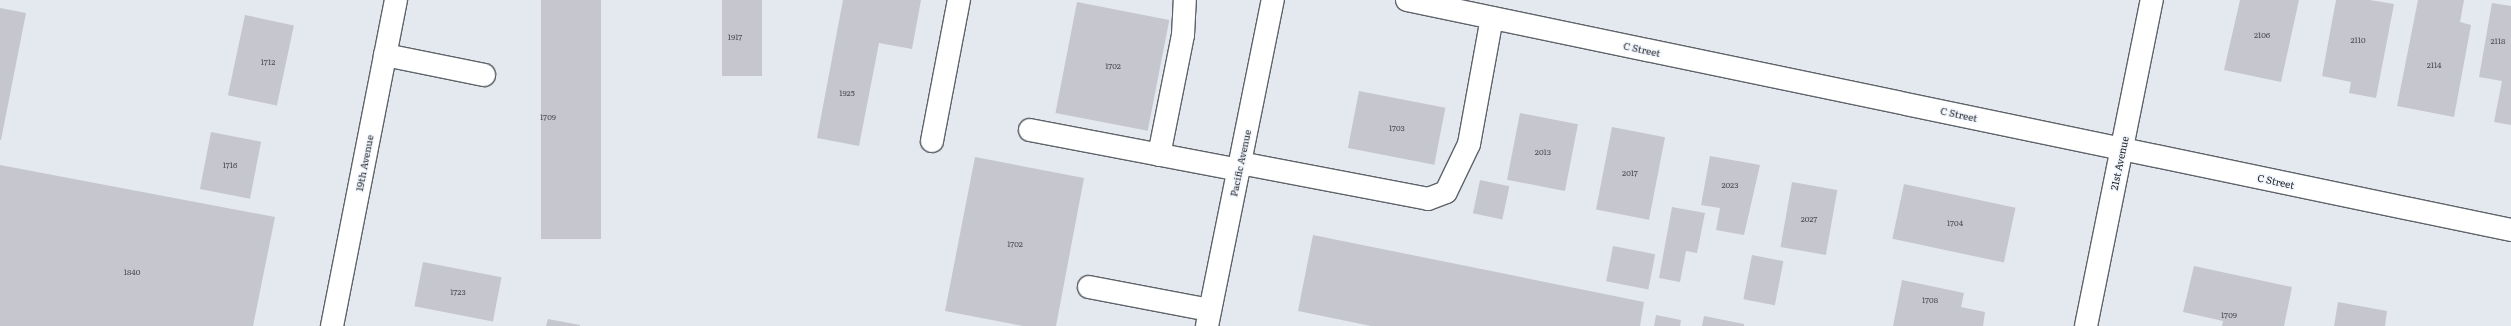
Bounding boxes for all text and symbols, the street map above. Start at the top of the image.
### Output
house number: 2106 [2254,30,2270,40]
house number: 1917 [728,32,742,42]
house number: 2110 [2350,35,2366,45]
house number: 2118 [2491,36,2505,46]
street label: C Street [1622,39,1662,59]
house number: 1712 [261,57,275,67]
house number: 2114 [2427,60,2441,70]
house number: 1702 [1105,61,1121,71]
house number: 1925 [839,88,855,98]
street label: C Street [1939,104,1979,124]
house number: 1709 [540,112,556,122]
house number: 1703 [1389,123,1405,133]
street label: Pacific Avenue [1227,128,1253,198]
street label: 19th Avenue [353,134,375,192]
street label: 21st Avenue [2107,135,2131,191]
house number: 2013 [1535,147,1551,157]
house number: 1716 [223,160,237,170]
house number: 2017 [1622,168,1638,178]
street label: C Street [2256,171,2296,191]
house number: 2023 [1722,180,1738,190]
house number: 2027 [1801,214,1817,224]
house number: 1704 [1947,218,1963,228]
house number: 1702 [1007,239,1023,249]
house number: 1840 [124,267,140,277]
house number: 1723 [450,287,466,297]
house number: 1708 [1922,295,1938,305]
house number: 1709 [2221,310,2237,320]

